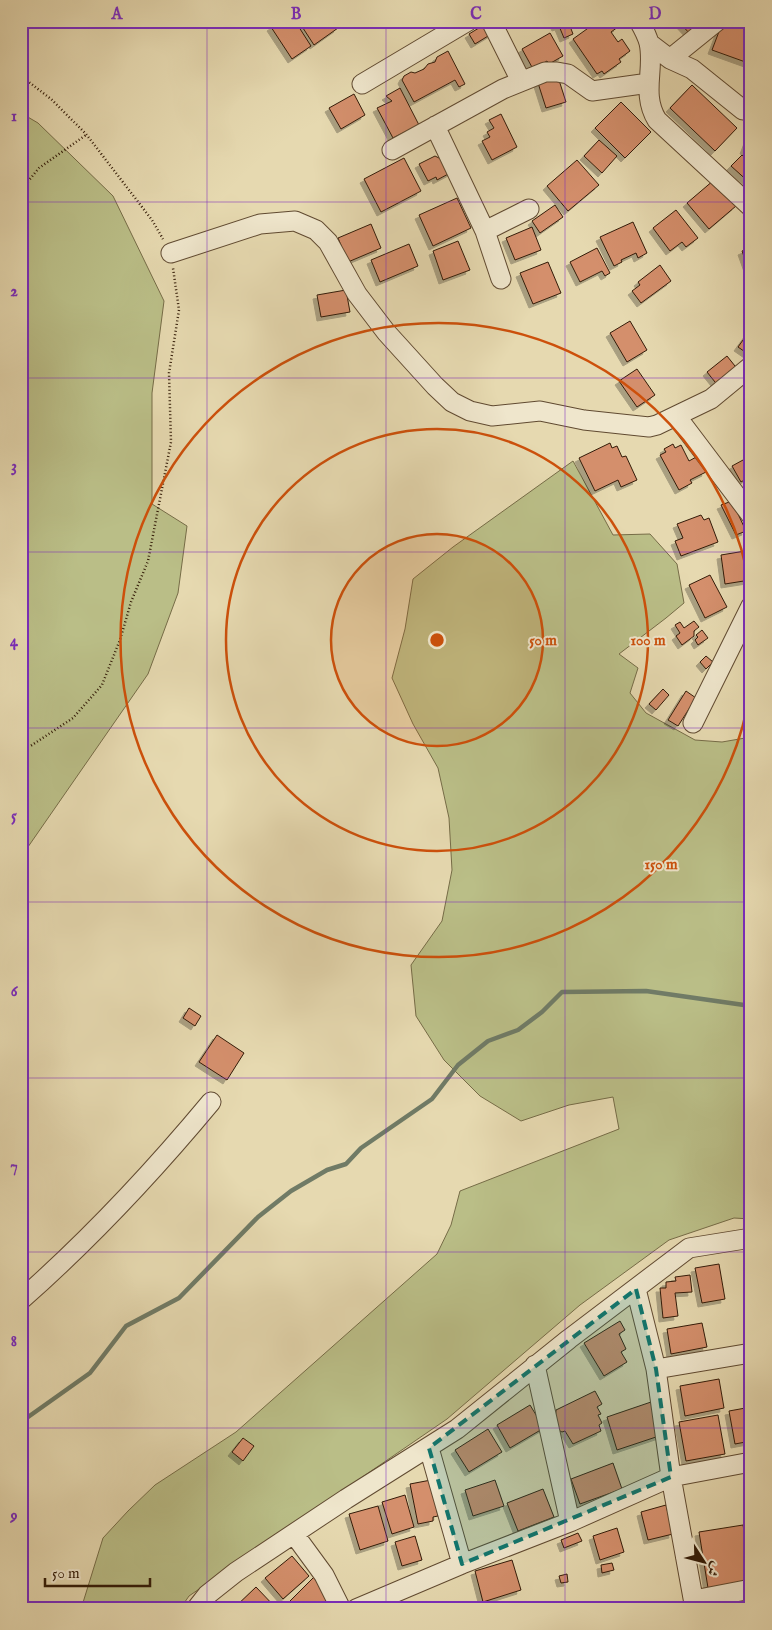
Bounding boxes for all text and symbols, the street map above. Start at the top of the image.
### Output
text: A [111,5,124,25]
text: B [291,5,302,25]
text: C [470,5,482,25]
text: D [649,5,662,25]
text: 1 [11,107,17,127]
text: 2 [10,282,18,302]
text: 3 [11,457,17,477]
centre of rings [428,631,446,649]
text: 50 m [529,631,557,650]
text: 100 m [630,631,666,650]
text: 4 [10,632,19,652]
text: 5 [11,807,17,827]
text: 150 m [644,855,678,874]
text: 6 [11,982,19,1002]
text: 7 [10,1157,18,1177]
text: 8 [11,1332,17,1352]
text: 9 [10,1507,18,1527]
north arrow [680,1538,730,1588]
scale bar [45,1555,150,1587]
text: ش [702,1558,725,1580]
text: 50 m [52,1564,80,1583]

